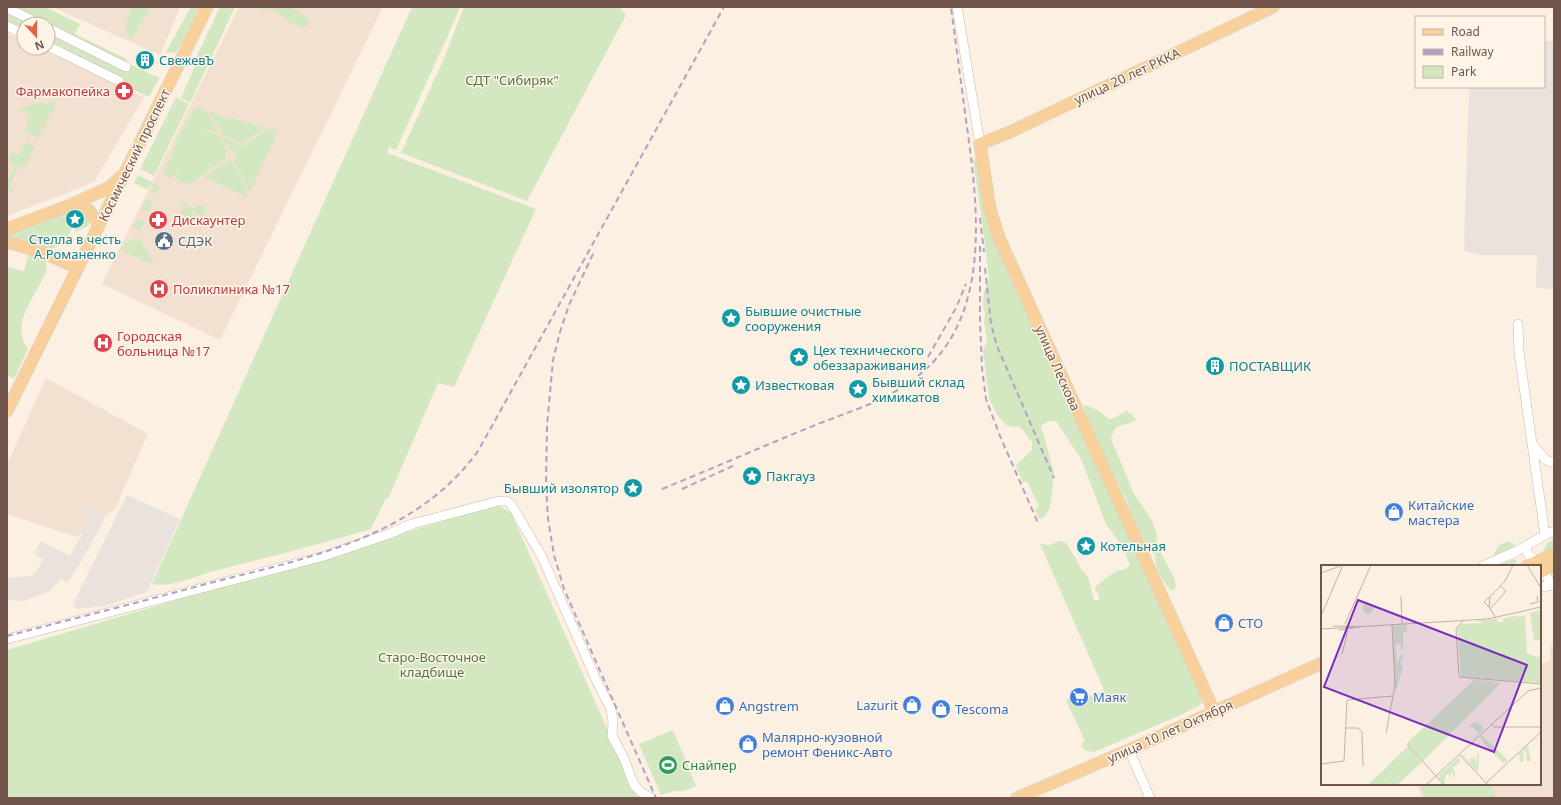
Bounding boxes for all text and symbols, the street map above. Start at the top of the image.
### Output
north arrow [16,16,56,56]
legend [1415,16,1545,88]
text: Road [1451,23,1480,40]
text: N [33,37,47,54]
street label: улица 20 лет РККА [1071,43,1184,108]
text: Railway [1451,43,1495,60]
building icon: СвежевЪ [134,49,156,71]
place label: СвежевЪ [159,51,214,69]
text: Park [1451,63,1477,80]
park label: СДТ "Сибиряк" [465,71,559,89]
pharmacy icon: Фармакопейка [113,80,135,102]
place label: Фармакопейка [16,82,110,100]
street label: Космический проспект [94,86,174,224]
place icon: Стелла в честь А.Романенко [64,208,86,230]
pharmacy icon: Дискаунтер [147,209,169,231]
place label: Дискаунтер [172,211,245,229]
place label: Стелла в честь А.Романенко [29,230,121,263]
public building icon: СДЭК [153,230,175,252]
place label: СДЭК [178,232,212,250]
hospital icon: Поликлиника №17 [148,278,170,300]
place label: Поликлиника №17 [173,280,290,298]
place label: Бывшие очистные сооружения [745,302,861,335]
place icon: Бывшие очистные сооружения [720,307,742,329]
street label: улица Лескова [1031,322,1085,414]
place label: Городская больница №17 [117,327,210,360]
hospital icon: Городская больница №17 [92,332,114,354]
place label: Цех технического обеззараживания [813,341,927,374]
place icon: Цех технического обеззараживания [788,346,810,368]
building icon: ПОСТАВЩИК [1204,355,1226,377]
place label: ПОСТАВЩИК [1229,357,1311,375]
place label: Бывший склад химикатов [872,373,965,406]
place icon: Известковая [730,374,752,396]
place label: Известковая [755,376,835,394]
place icon: Бывший склад химикатов [847,378,869,400]
place icon: Пакгауз [741,465,763,487]
place label: Пакгауз [766,467,815,485]
place icon: Бывший изолятор [622,477,644,499]
place label: Бывший изолятор [504,479,619,497]
place label: Китайские мастера [1408,496,1474,529]
shop icon: Китайские мастера [1383,501,1405,523]
place icon: Котельная [1075,535,1097,557]
place label: Котельная [1100,537,1166,555]
inset map [1321,565,1541,785]
shop icon: СТО [1213,612,1235,634]
place label: СТО [1238,614,1263,632]
park label: Старо-Восточное кладбище [378,648,486,681]
supermarket icon: Маяк [1068,686,1090,708]
place label: Маяк [1093,688,1127,706]
shop icon: Lazurit [901,694,923,716]
shop icon: Angstrem [714,695,736,717]
street label: улица 10 лет Октября [1104,695,1236,767]
place label: Lazurit [856,696,898,714]
place label: Angstrem [739,697,799,715]
shop icon: Tescoma [930,698,952,720]
place label: Tescoma [955,700,1008,718]
place label: Малярно-кузовной ремонт Феникс-Авто [762,728,893,761]
shop icon: Малярно-кузовной ремонт Феникс-Авто [737,733,759,755]
sports icon: Снайпер [657,754,679,776]
place label: Снайпер [682,756,737,774]

